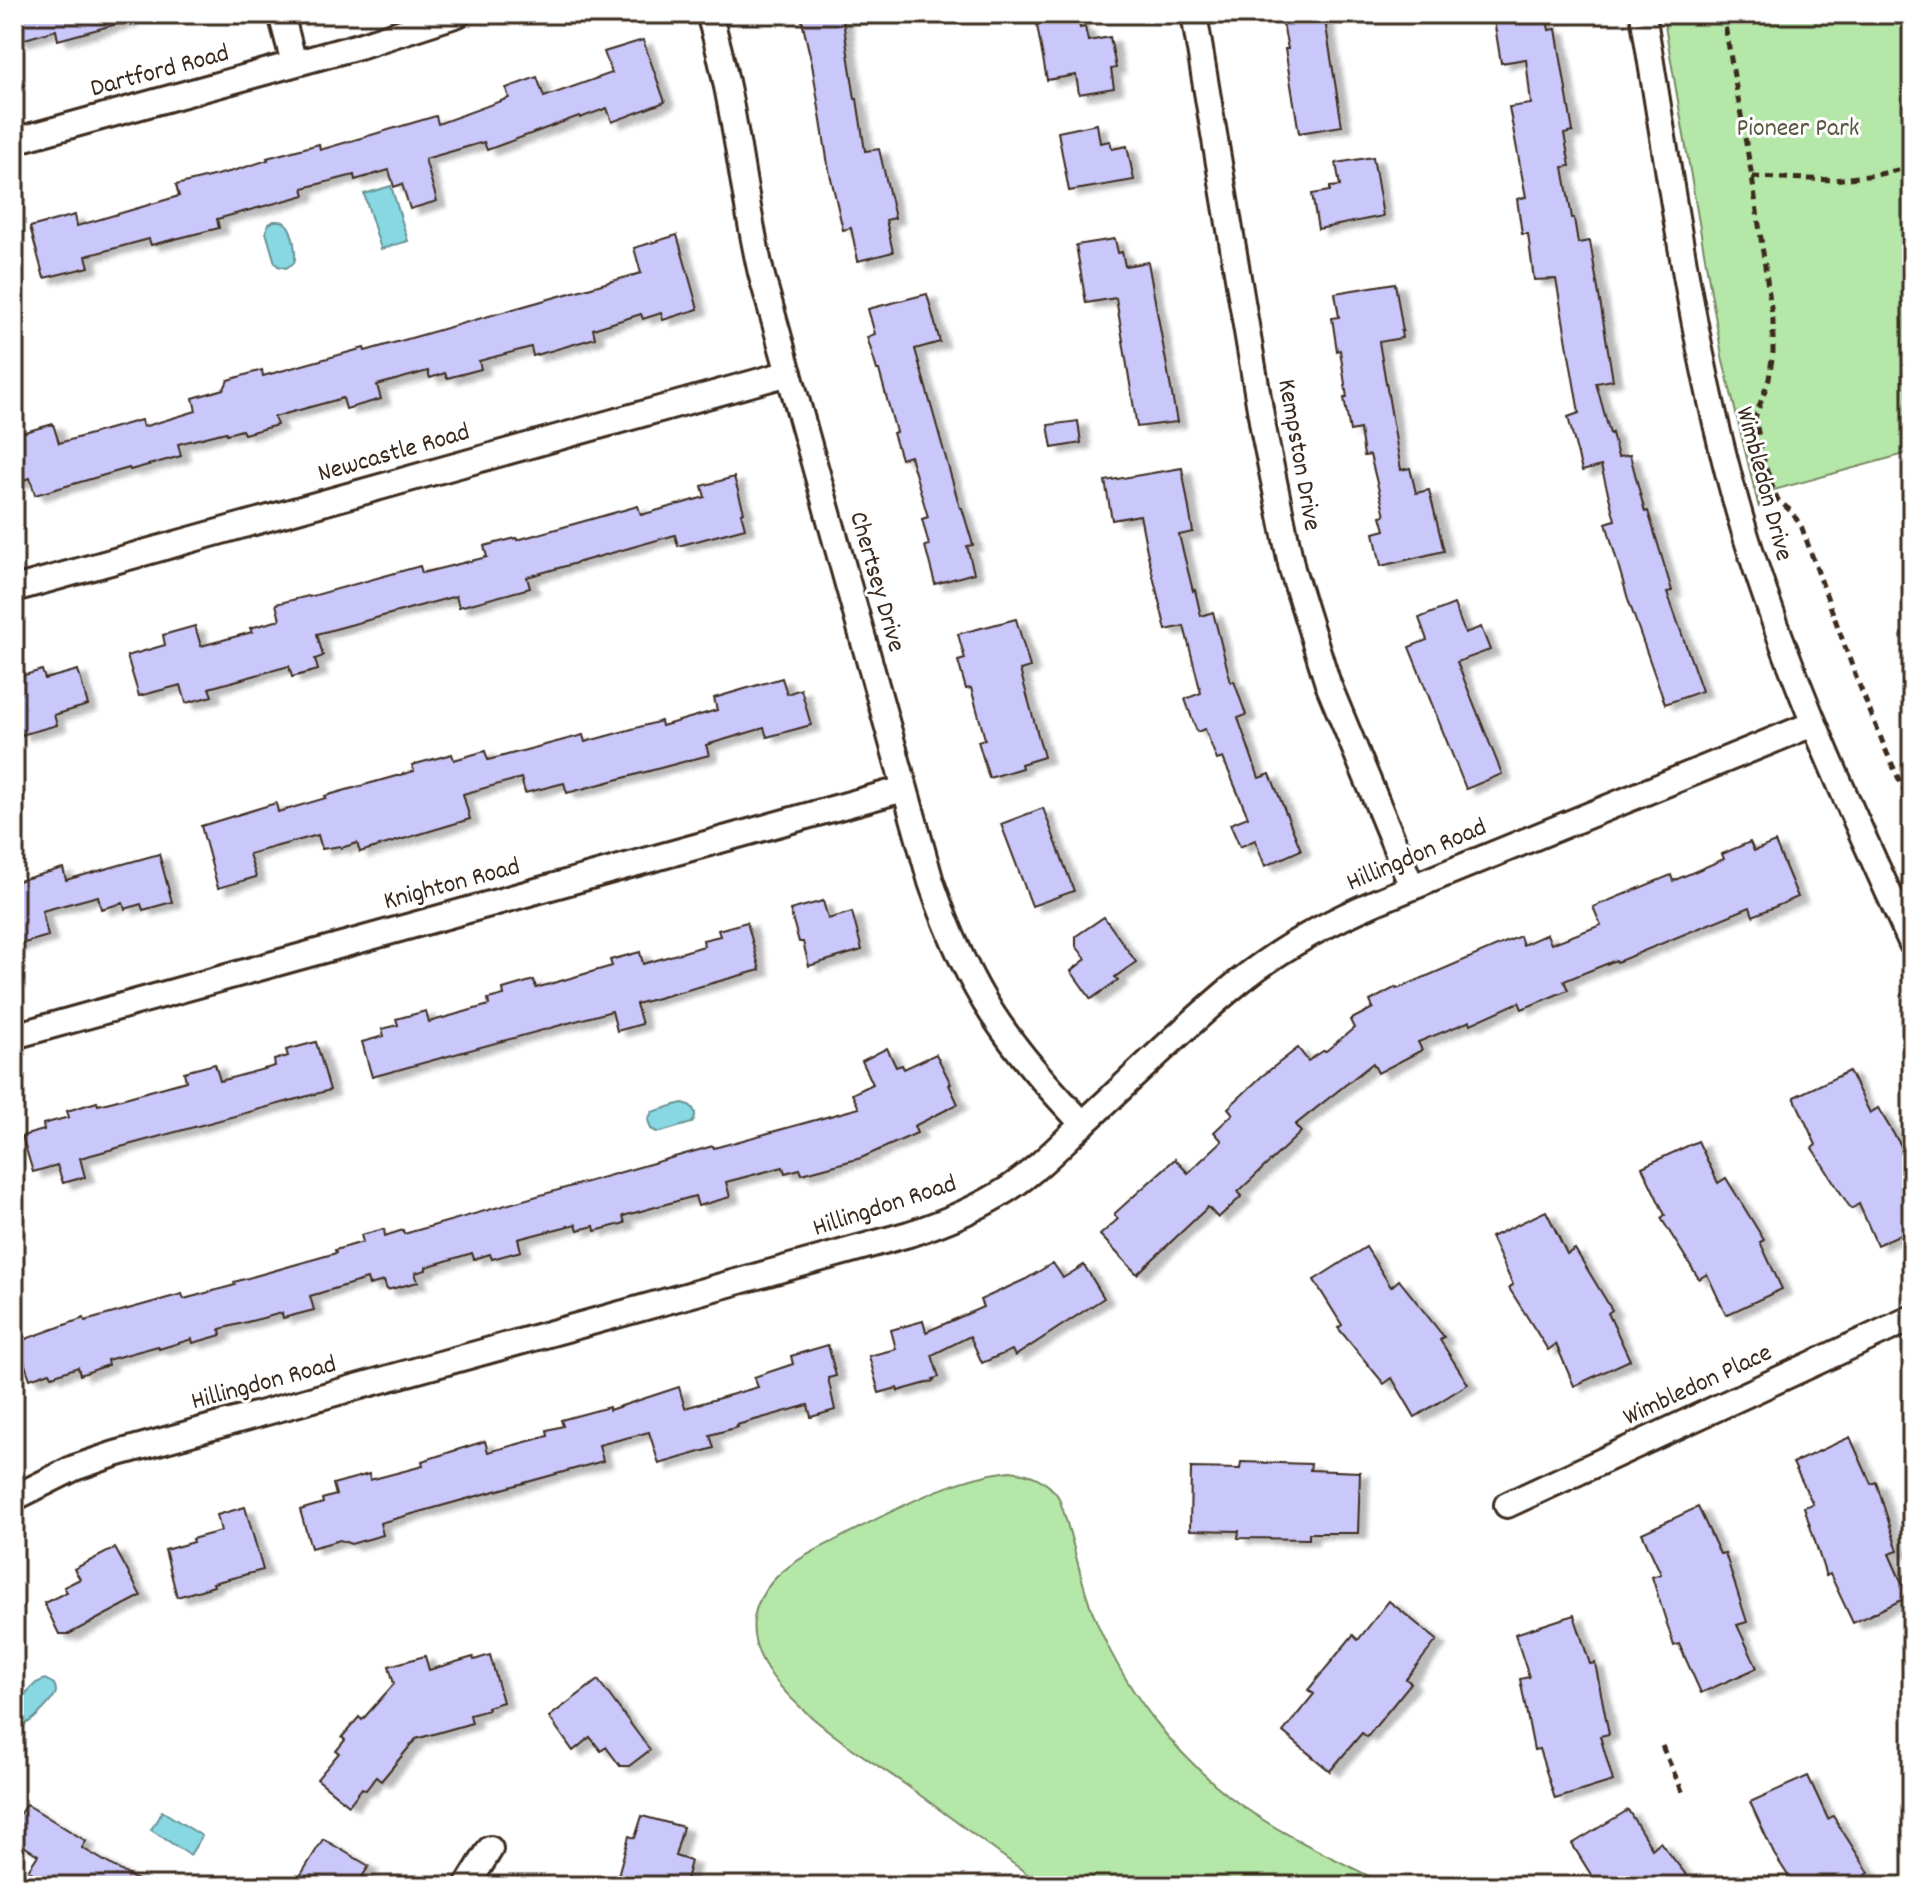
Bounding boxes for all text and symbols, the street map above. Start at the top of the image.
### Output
street label: Dartford Road [87,36,233,108]
park label: Pioneer Park [1737,111,1859,148]
street label: Kempston Drive [1266,376,1330,534]
street label: Wimbledon Drive [1725,403,1801,565]
street label: Newcastle Road [314,415,474,493]
street label: Chertsey Drive [838,507,914,657]
street label: Hillingdon Road [1341,810,1493,902]
street label: Knighton Road [380,849,524,921]
street label: Hillingdon Road [808,1166,962,1248]
street label: Wimbledon Place [1618,1335,1778,1437]
street label: Hillingdon Road [187,1347,341,1421]

